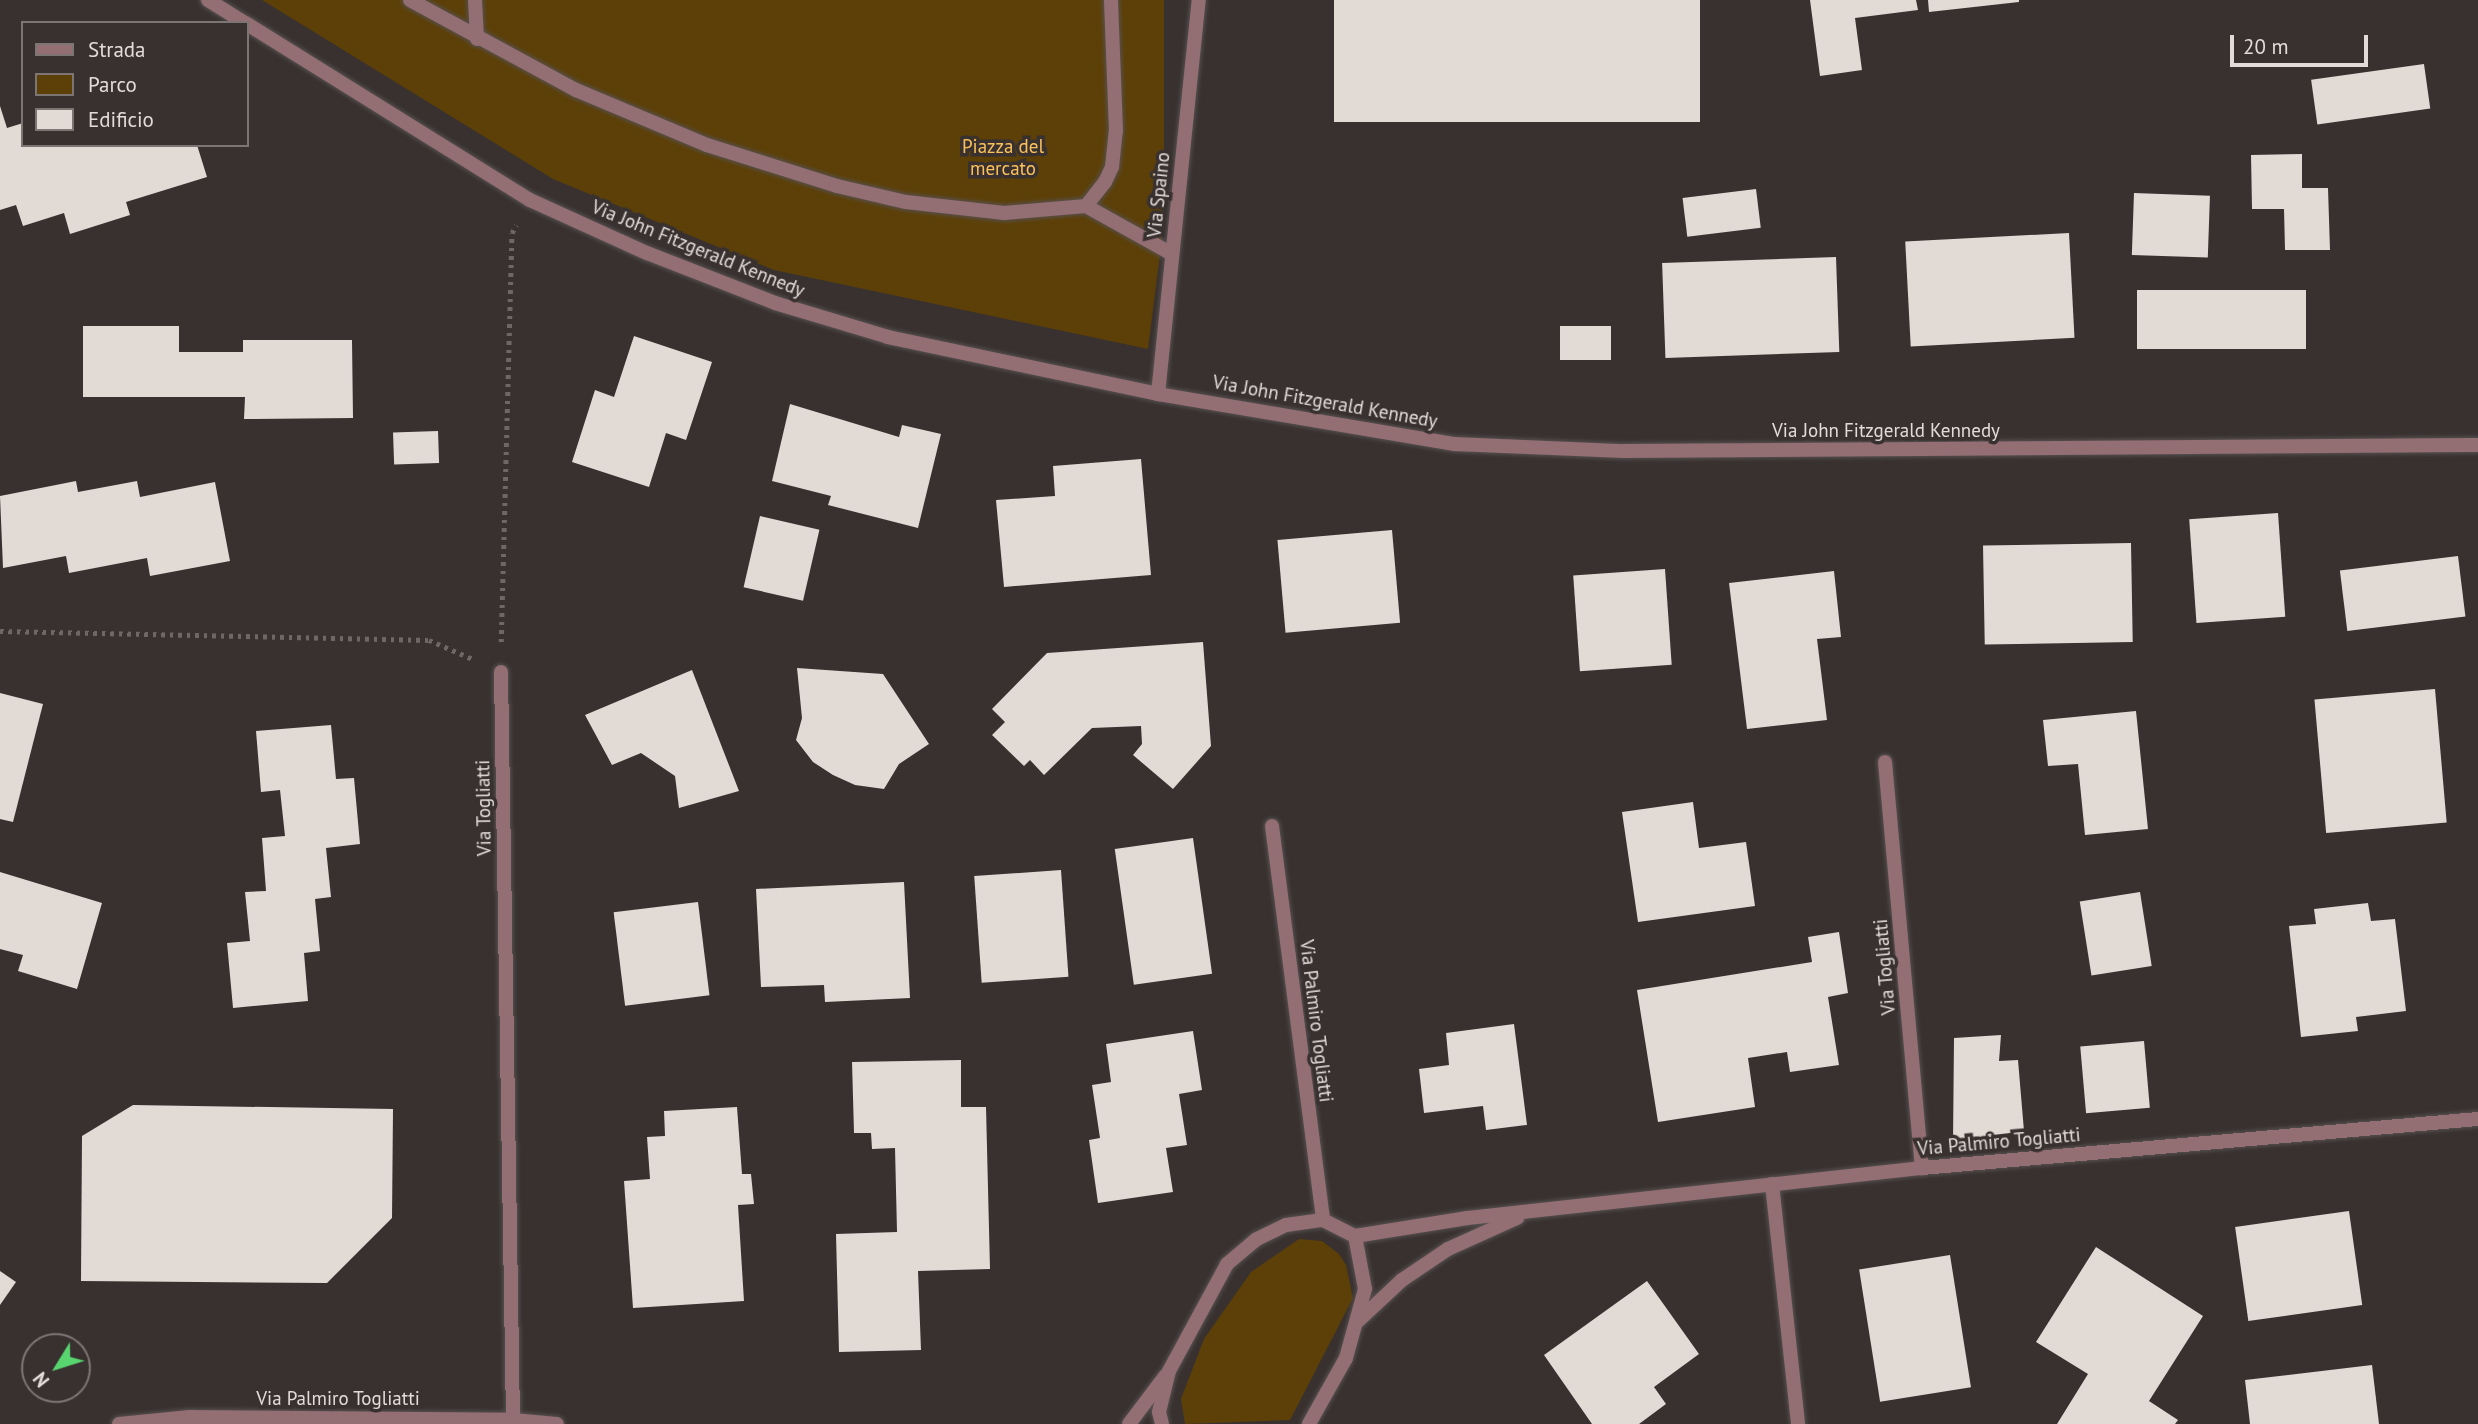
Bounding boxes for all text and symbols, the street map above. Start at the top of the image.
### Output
legend [21,21,248,147]
scale bar [2233,21,2371,65]
text: 20 m [2243,33,2289,60]
text: Strada [88,36,146,63]
text: Parco [88,71,137,98]
text: Edificio [88,106,154,133]
park label: Piazza del mercato [962,136,1044,180]
street label: Via Spaino [1143,151,1175,239]
street label: Via John Fitzgerald Kennedy [588,196,808,302]
street label: Via John Fitzgerald Kennedy [1211,371,1439,433]
street label: Via John Fitzgerald Kennedy [1772,420,2000,442]
street label: Via Togliatti [472,759,496,857]
street label: Via Togliatti [1869,918,1901,1016]
street label: Via Palmiro Togliatti [1295,938,1337,1104]
street label: Via Palmiro Togliatti [1916,1123,2082,1161]
north arrow [21,1333,91,1403]
text: N [28,1367,54,1392]
street label: Via Palmiro Togliatti [256,1388,420,1410]

